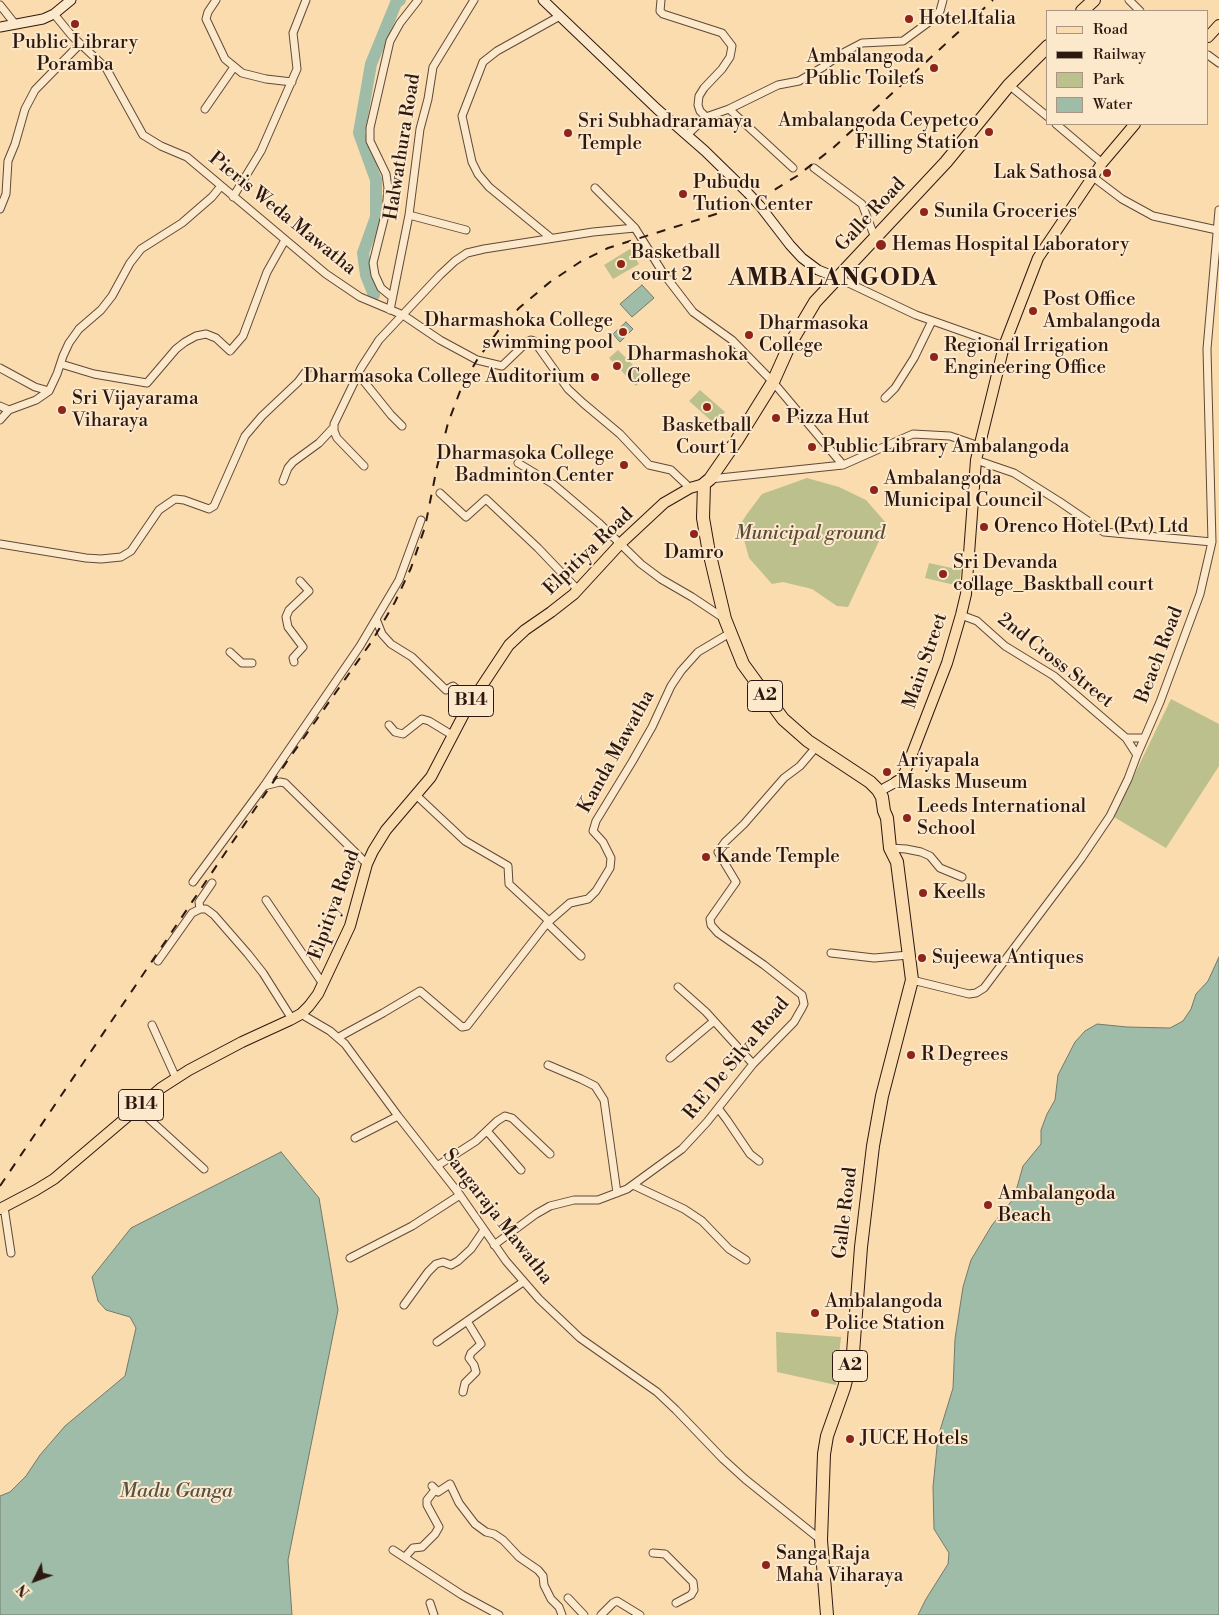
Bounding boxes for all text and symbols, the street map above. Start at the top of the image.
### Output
place label: Hotel Italia [919,8,1016,30]
legend [1046,10,1209,125]
marker: Hotel Italia [903,13,915,25]
marker: Public Library Poramba [69,18,81,30]
text: Road [1093,20,1128,39]
place label: Public Library Poramba [12,32,138,76]
text: Railway [1093,45,1146,64]
place label: Ambalangoda Public Toilets [805,46,924,90]
marker: Ambalangoda Public Toilets [928,62,940,74]
text: Park [1093,70,1124,89]
street label: Halwathura Road [380,72,426,222]
text: Water [1093,95,1132,114]
place label: Ambalangoda Ceypetco Filling Station [778,110,979,154]
place label: Sri Subhadraramaya Temple [578,111,752,155]
marker: Ambalangoda Ceypetco Filling Station [983,126,995,138]
marker: Sri Subhadraramaya Temple [562,127,574,139]
street label: Pieris Weda Mawatha [204,148,360,280]
place label: Lak Sathosa [994,162,1097,184]
marker: Lak Sathosa [1101,167,1113,179]
place label: Pubudu Tution Center [693,172,813,216]
street label: Galle Road [831,173,911,257]
marker: Pubudu Tution Center [677,188,689,200]
place label: Sunila Groceries [934,201,1077,223]
marker: Sunila Groceries [918,206,930,218]
place label: Hemas Hospital Laboratory [892,234,1129,256]
marker: Hemas Hospital Laboratory [874,238,888,252]
place label: Basketball court 2 [631,242,720,286]
marker: Basketball court 2 [615,258,627,270]
district label: AMBALANGODA [727,265,939,293]
place label: Post Office Ambalangoda [1043,289,1161,333]
marker: Post Office Ambalangoda [1027,305,1039,317]
place label: Dharmashoka College swimming pool [424,310,613,354]
place label: Dharmasoka College [759,313,869,357]
marker: Dharmashoka College swimming pool [617,326,629,338]
marker: Dharmasoka College [743,329,755,341]
place label: Regional Irrigation Engineering Office [944,335,1109,379]
place label: Dharmashoka College [627,344,748,388]
marker: Regional Irrigation Engineering Office [928,351,940,363]
marker: Dharmashoka College [611,360,623,372]
place label: Dharmasoka College Auditorium [304,366,585,388]
marker: Dharmasoka College Auditorium [589,371,601,383]
place label: Sri Vijayarama Viharaya [72,388,199,432]
marker: Basketball Court 1 [701,401,713,413]
marker: Sri Vijayarama Viharaya [56,404,68,416]
place label: Pizza Hut [786,407,870,429]
marker: Pizza Hut [770,412,782,424]
place label: Basketball Court 1 [662,415,752,459]
place label: Public Library Ambalangoda [822,436,1069,458]
marker: Public Library Ambalangoda [806,441,818,453]
place label: Dharmasoka College Badminton Center [437,443,614,487]
marker: Dharmasoka College Badminton Center [618,459,630,471]
place label: Ambalangoda Municipal Council [884,468,1043,512]
marker: Ambalangoda Municipal Council [868,484,880,496]
street label: Elpitiya Road [540,504,638,600]
place label: Orenco Hotel (Pvt) Ltd [994,516,1188,538]
marker: Orenco Hotel (Pvt) Ltd [978,521,990,533]
park label: Municipal ground [735,523,885,545]
marker: Damro [688,528,700,540]
place label: Damro [664,542,724,564]
place label: Sri Devanda collage_Basktball court [953,552,1154,596]
marker: Sri Devanda collage_Basktball court [937,568,949,580]
street label: Beach Road [1131,604,1189,706]
street label: 2nd Cross Street [993,609,1117,713]
street label: Main Street [899,610,953,712]
road number: A2 [748,680,782,711]
road number: B14 [448,686,494,716]
street label: Kanda Mawatha [574,687,660,817]
place label: Ariyapala Masks Museum [897,750,1028,794]
marker: Ariyapala Masks Museum [881,766,893,778]
place label: Leeds International School [917,796,1086,840]
marker: Leeds International School [901,812,913,824]
place label: Kande Temple [716,846,840,868]
street label: Elpitiya Road [305,847,365,963]
marker: Kande Temple [700,851,712,863]
place label: Keells [933,882,986,904]
marker: Keells [917,887,929,899]
place label: Sujeewa Antiques [932,947,1084,969]
marker: Sujeewa Antiques [916,952,928,964]
street label: R.E De Silva Road [679,993,795,1125]
place label: R Degrees [921,1044,1008,1066]
marker: R Degrees [905,1049,917,1061]
road number: B14 [118,1090,164,1120]
street label: Sangaraja Mawatha [437,1145,557,1289]
street label: Galle Road [829,1166,863,1260]
place label: Ambalangoda Beach [998,1183,1116,1227]
marker: Ambalangoda Beach [982,1199,994,1211]
place label: Ambalangoda Police Station [825,1291,945,1335]
marker: Ambalangoda Police Station [809,1307,821,1319]
road number: A2 [832,1350,868,1382]
place label: JUCE Hotels [860,1428,968,1450]
marker: JUCE Hotels [844,1433,856,1445]
water label: Madu Ganga [119,1480,233,1504]
place label: Sanga Raja Maha Viharaya [776,1543,903,1587]
north arrow [10,1555,60,1605]
marker: Sanga Raja Maha Viharaya [760,1559,772,1571]
text: N [13,1580,34,1600]

